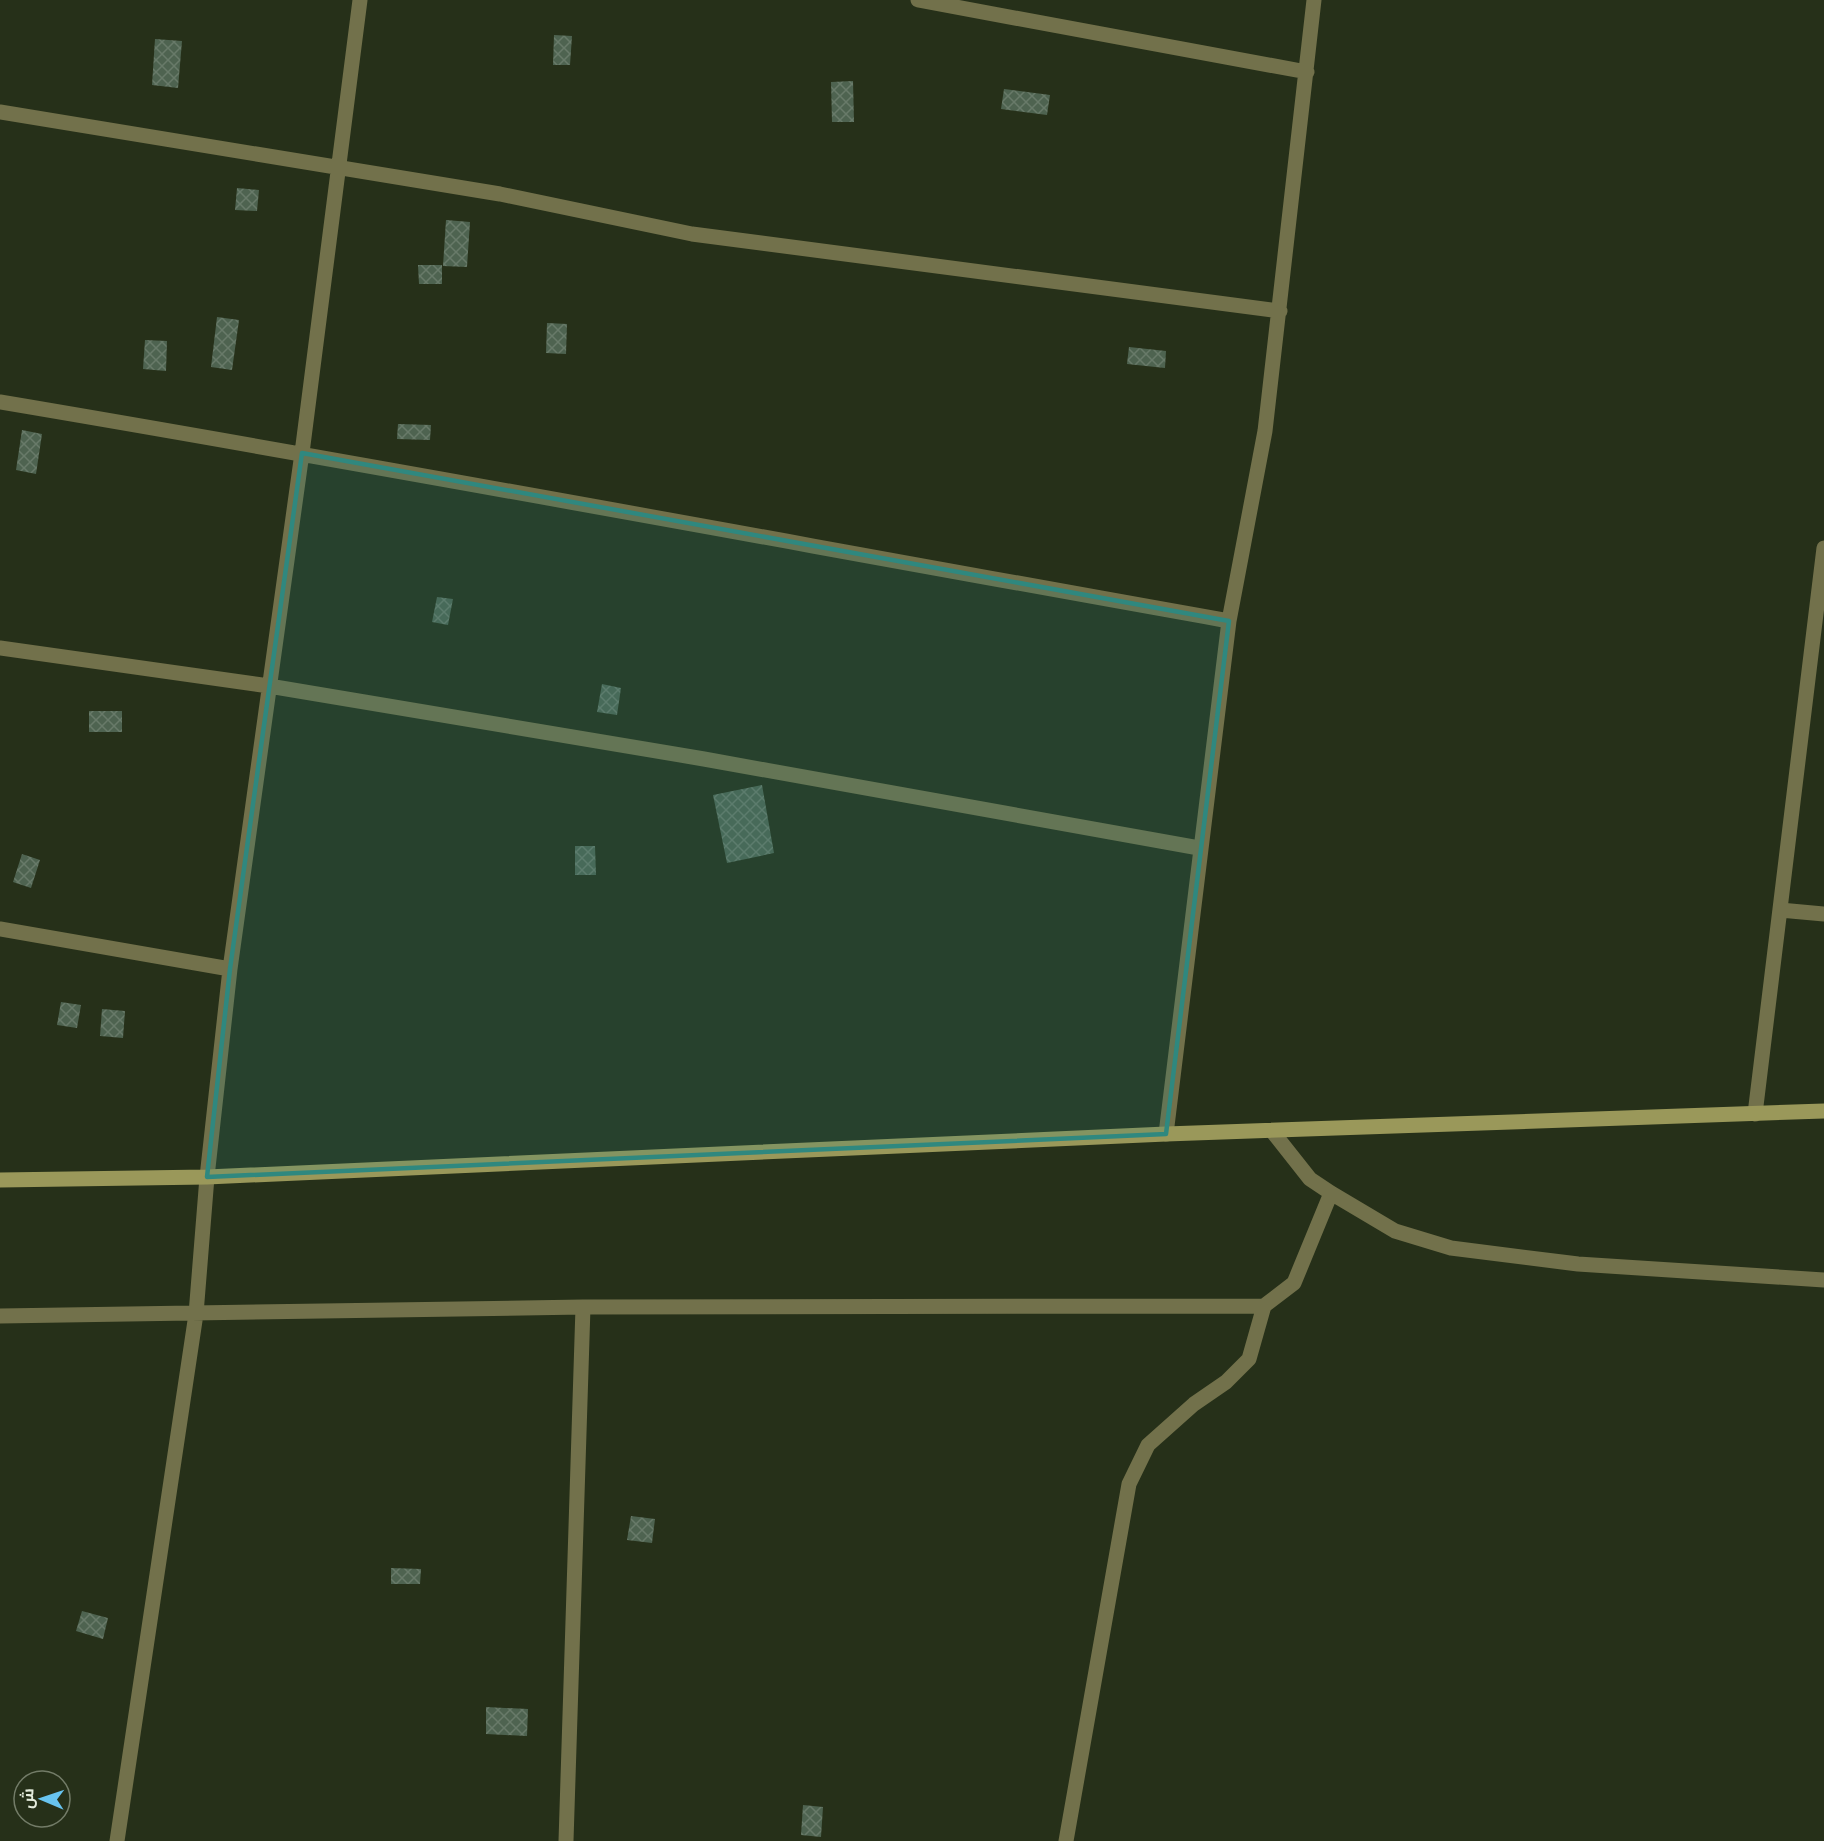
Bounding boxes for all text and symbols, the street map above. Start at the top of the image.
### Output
north arrow [12,1769,72,1829]
text: ش [17,1788,38,1809]

